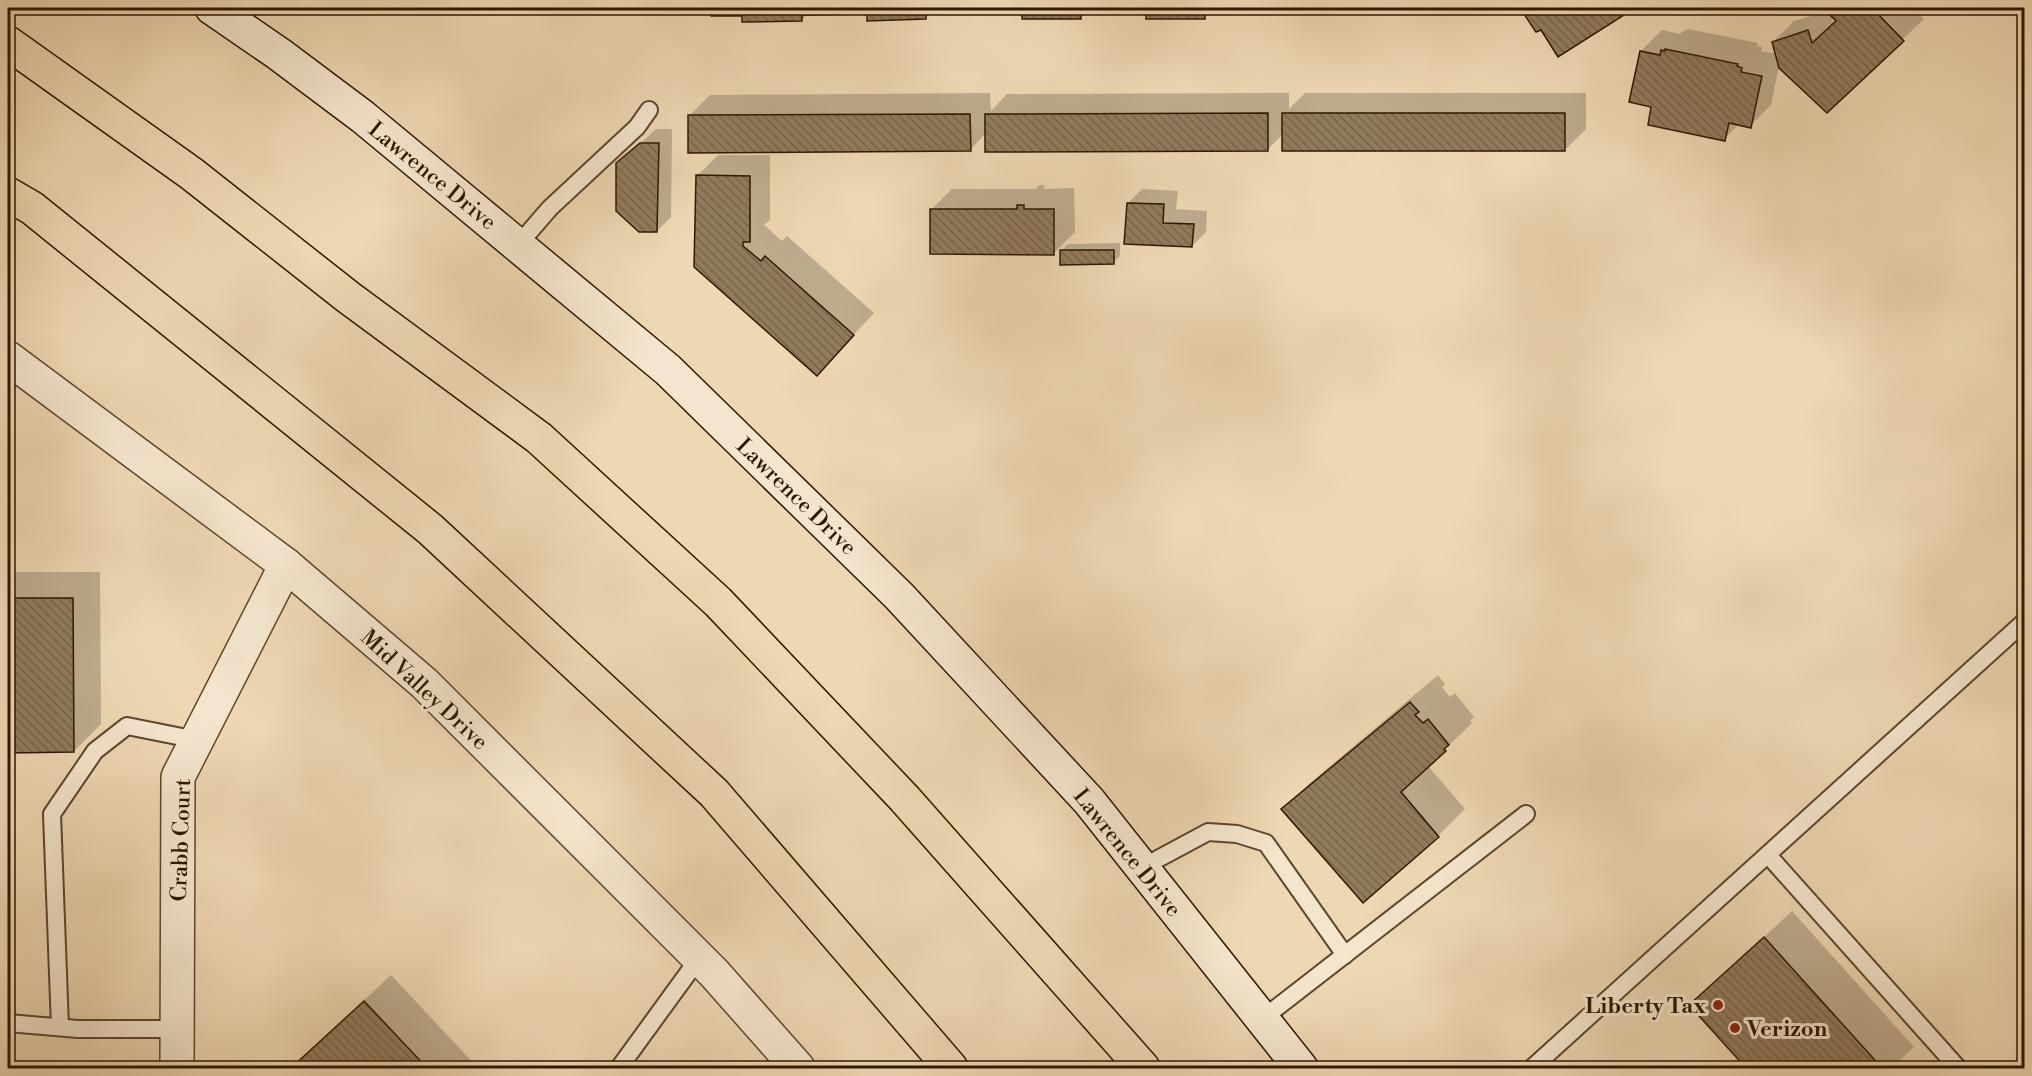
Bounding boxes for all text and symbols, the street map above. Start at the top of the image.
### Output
street label: Lawrence Drive [363,116,502,236]
street label: Lawrence Drive [730,433,862,561]
street label: Mid Valley Drive [355,624,493,756]
street label: Crabb Court [166,778,197,902]
street label: Lawrence Drive [1067,783,1187,922]
place label: Liberty Tax [1585,993,1706,1020]
marker: Liberty Tax [1711,998,1725,1012]
place label: Verizon [1746,1016,1828,1043]
marker: Verizon [1728,1021,1742,1035]

